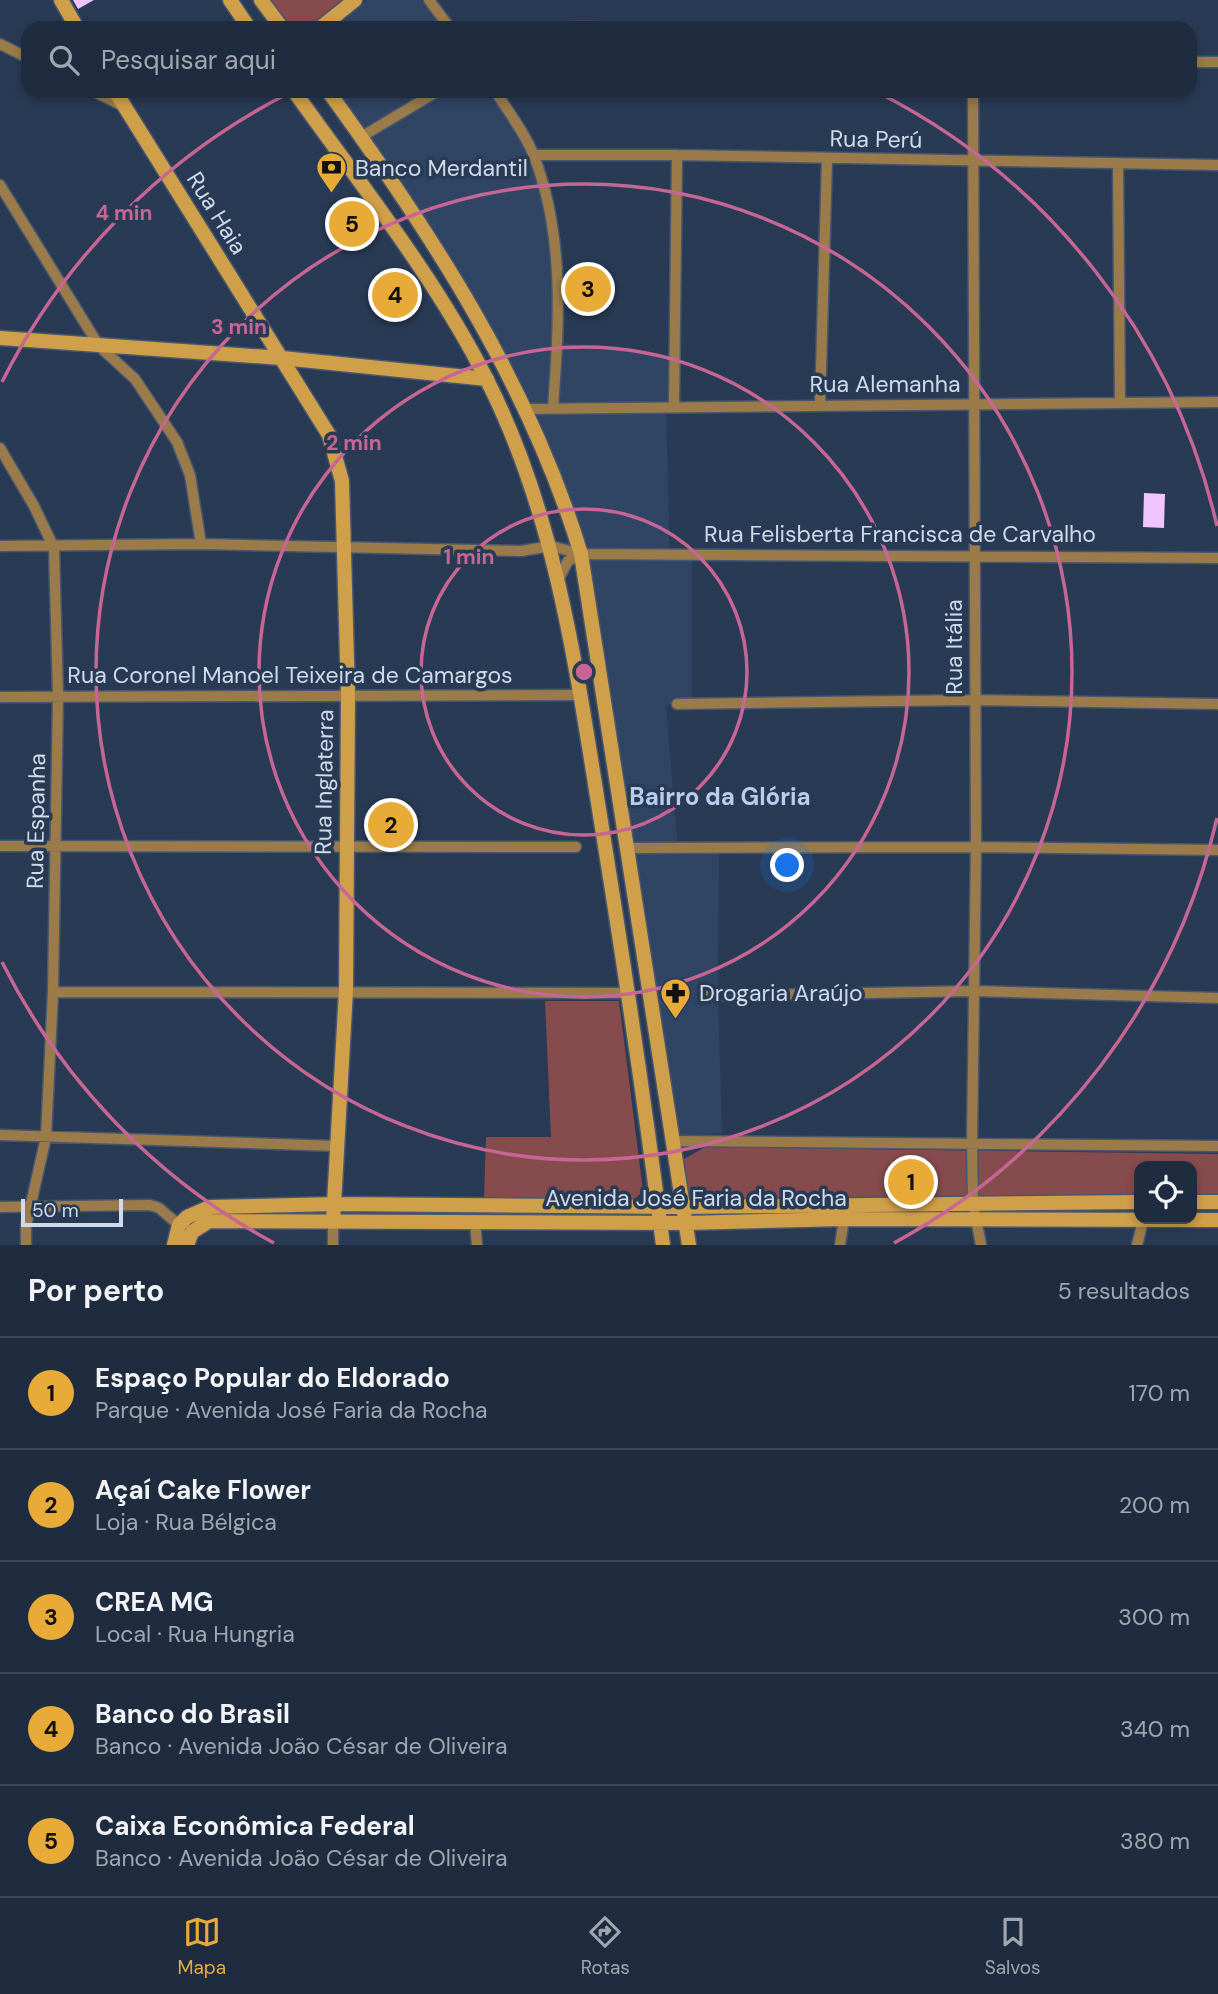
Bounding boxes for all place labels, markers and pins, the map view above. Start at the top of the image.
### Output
bank icon: Banco Merdantil [315,151,349,195]
place label: Banco Merdantil [355,153,528,183]
pin: 5 [329,198,375,250]
pin: 3 [565,263,611,315]
pin: 4 [372,269,418,321]
centre of rings [572,660,596,684]
pin: 2 [368,799,414,851]
pharmacy icon: Drogaria Araújo [659,976,693,1020]
place label: Drogaria Araújo [699,978,863,1008]
pin: 1 [888,1156,934,1208]

